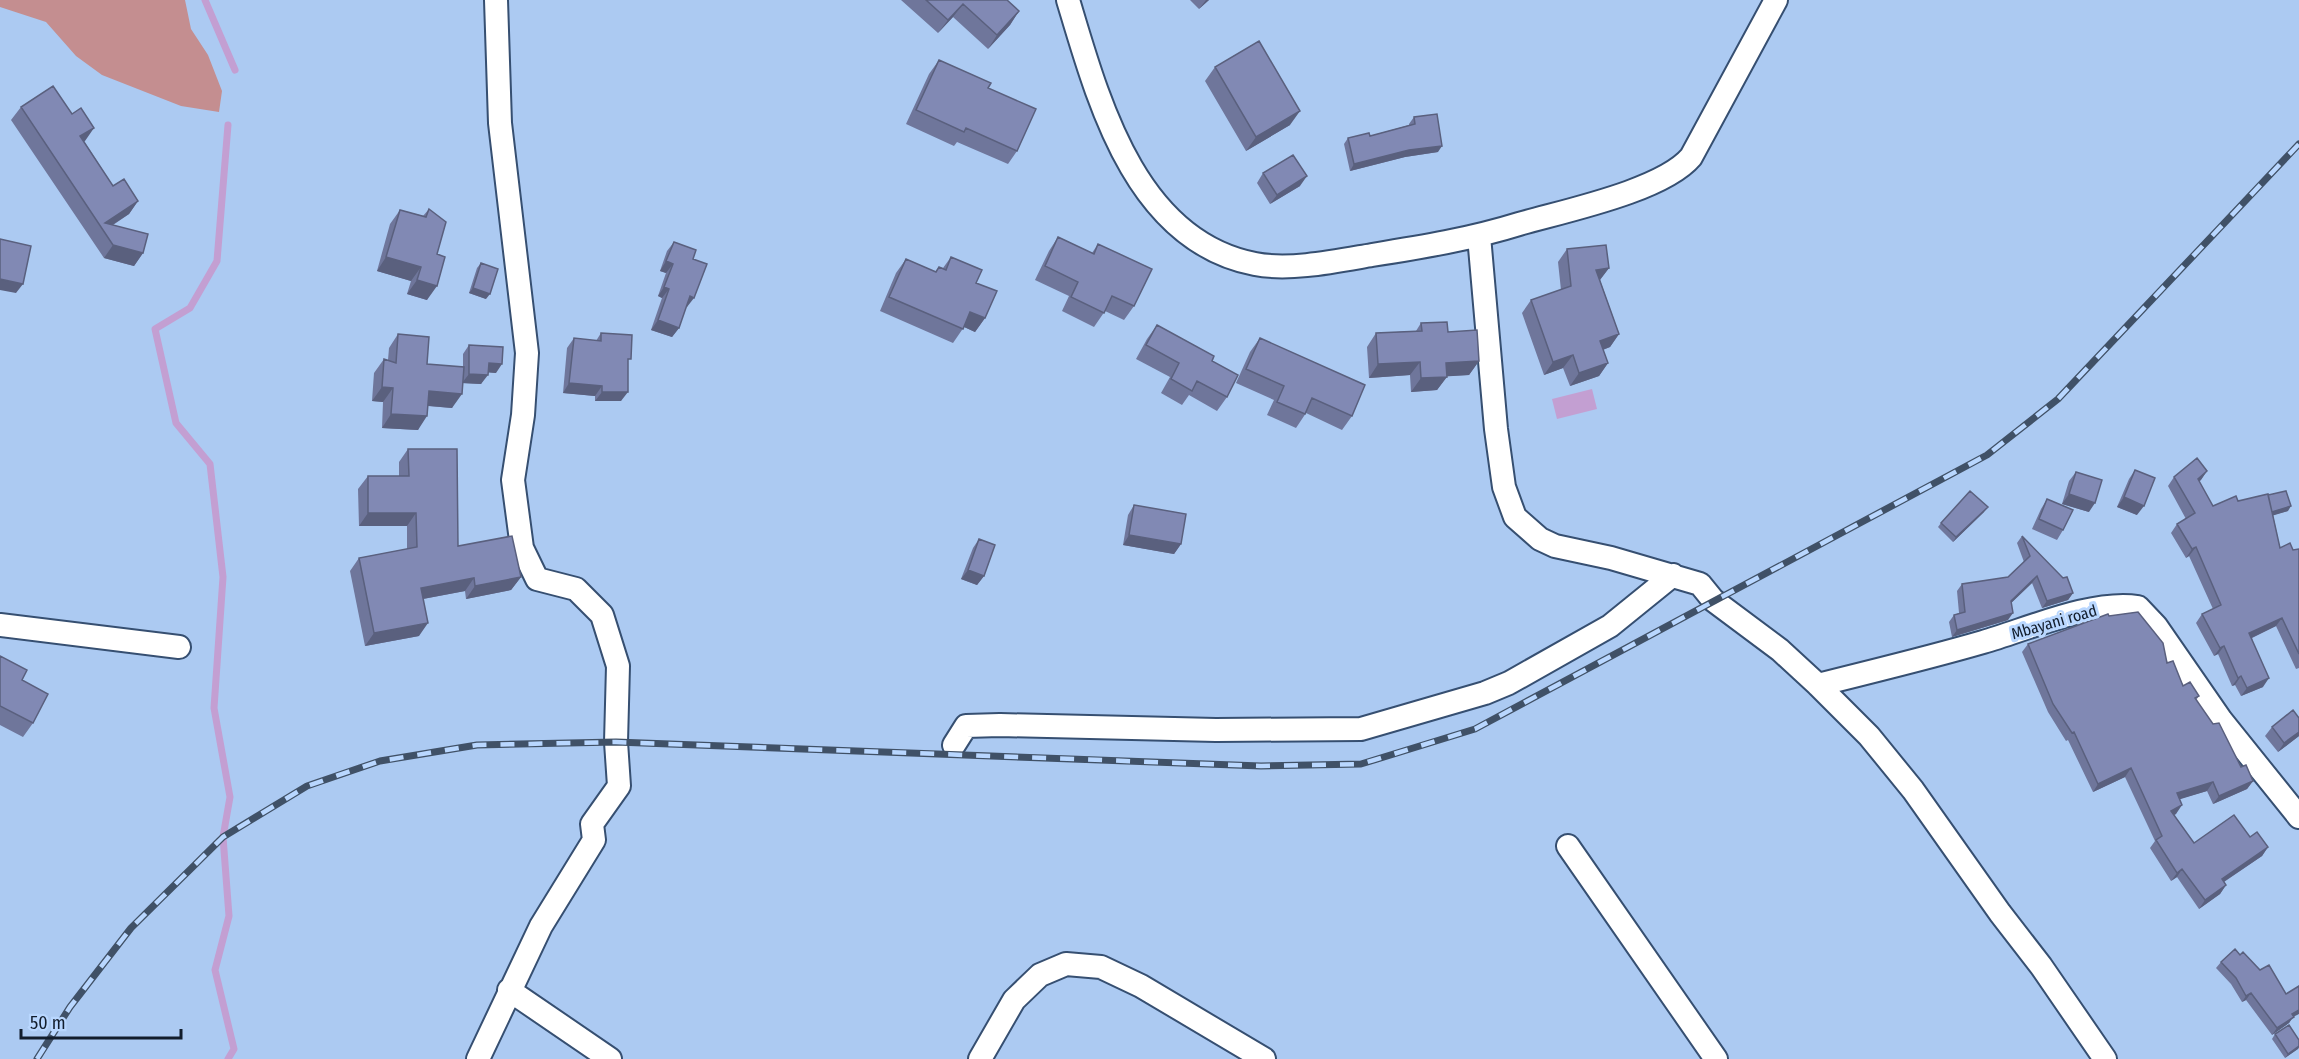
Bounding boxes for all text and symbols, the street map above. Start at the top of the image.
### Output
street label: Mbayani road [2009,601,2099,643]
scale bar [21,1002,182,1040]
text: 50 m [30,1012,66,1034]

